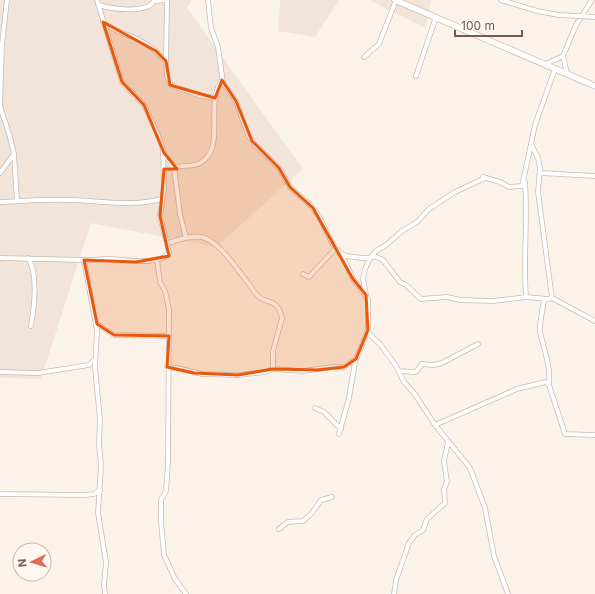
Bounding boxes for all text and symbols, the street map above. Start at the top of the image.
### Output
scale bar [455,12,522,38]
text: 100 m [461,18,495,33]
north arrow [12,542,52,582]
text: N [15,558,29,568]

